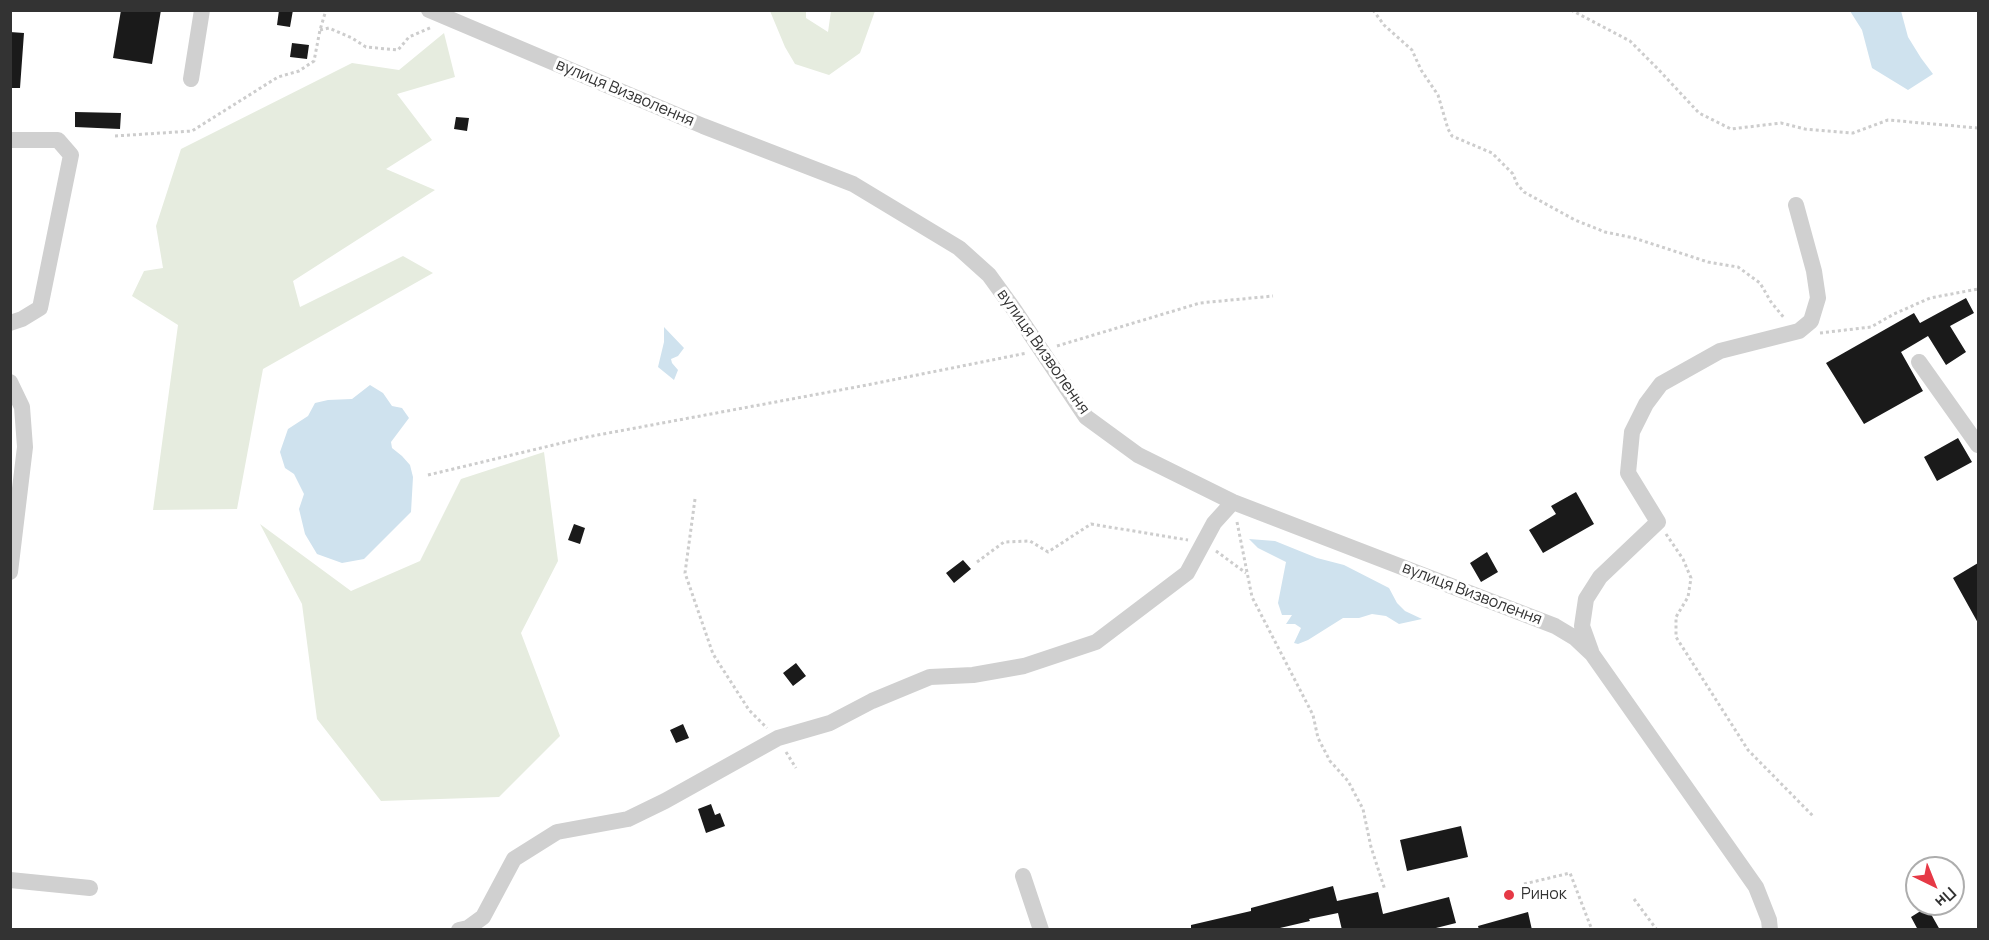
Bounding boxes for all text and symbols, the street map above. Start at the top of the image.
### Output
street label: вулиця Визволення [553,55,697,131]
street label: вулиця Визволення [993,286,1093,418]
street label: вулиця Визволення [1399,558,1545,630]
north arrow [1905,856,1965,916]
text: Пн [1931,882,1961,913]
place label: Ринок [1521,885,1567,905]
marker: Ринок [1502,888,1516,902]

